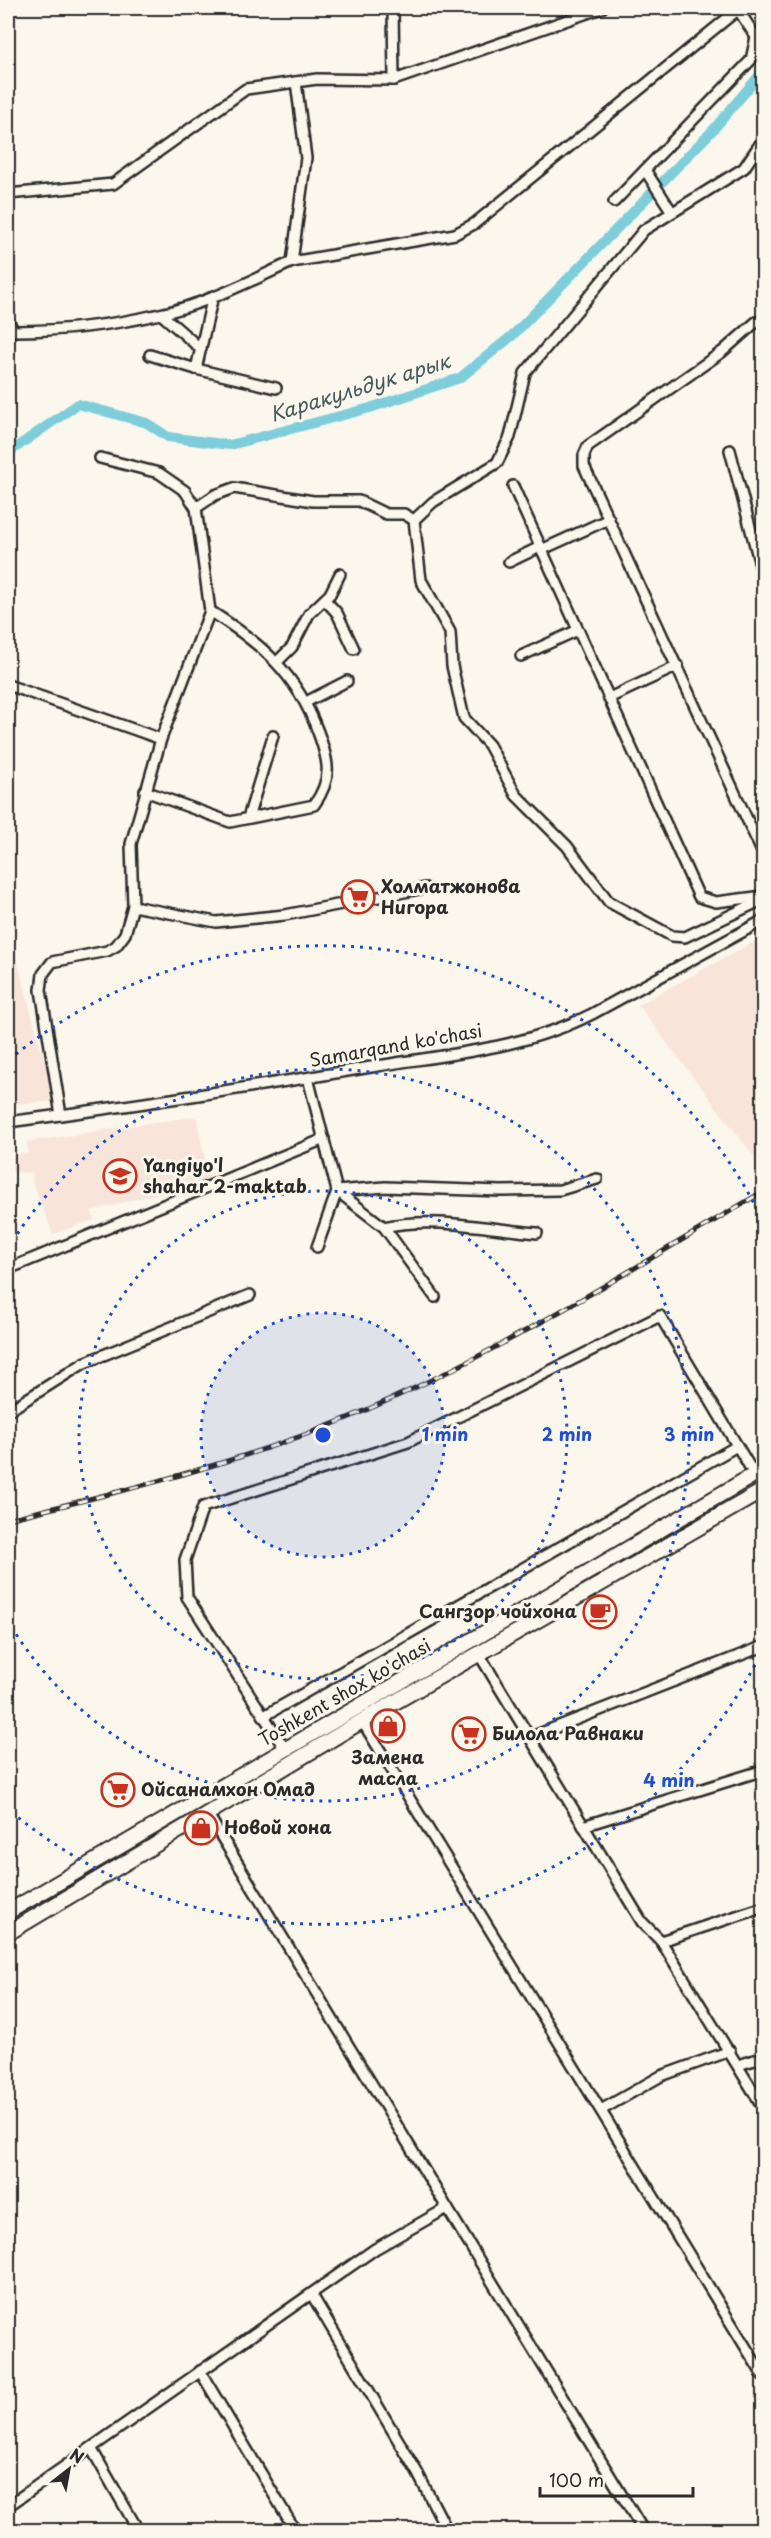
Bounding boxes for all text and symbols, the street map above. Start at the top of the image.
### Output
water label: Каракульдук арык [266,345,455,429]
place label: Холматжонова Нигора [381,872,520,920]
supermarket icon: Холматжонова Нигора [340,879,376,915]
street label: Samarqand ko'chasi [307,1016,484,1073]
place label: Yangiyo'l shahar 2-maktab [143,1151,307,1199]
school or university icon: Yangiyo'l shahar 2-maktab [102,1158,138,1194]
text: 1 min [422,1420,468,1447]
text: 2 min [542,1420,592,1447]
text: 3 min [664,1420,714,1447]
centre of rings [313,1425,333,1445]
cafe icon: Сангзор чойхона [582,1594,618,1630]
place label: Сангзор чойхона [419,1597,577,1624]
street label: Toshkent shox ko'chasi [253,1631,436,1752]
shop icon: Замена масла [370,1708,406,1744]
supermarket icon: Билола Равнаки [451,1716,487,1752]
place label: Билола Равнаки [492,1719,644,1746]
place label: Замена масла [351,1743,424,1791]
text: 4 min [643,1766,695,1793]
supermarket icon: Ойсанамхон Омад [100,1772,136,1808]
place label: Ойсанамхон Омад [141,1775,315,1802]
shop icon: Новой хона [183,1810,219,1846]
place label: Новой хона [224,1813,332,1840]
north arrow [39,2439,99,2499]
text: N [66,2442,89,2469]
scale bar [540,2460,693,2498]
text: 100 m [549,2466,604,2493]

